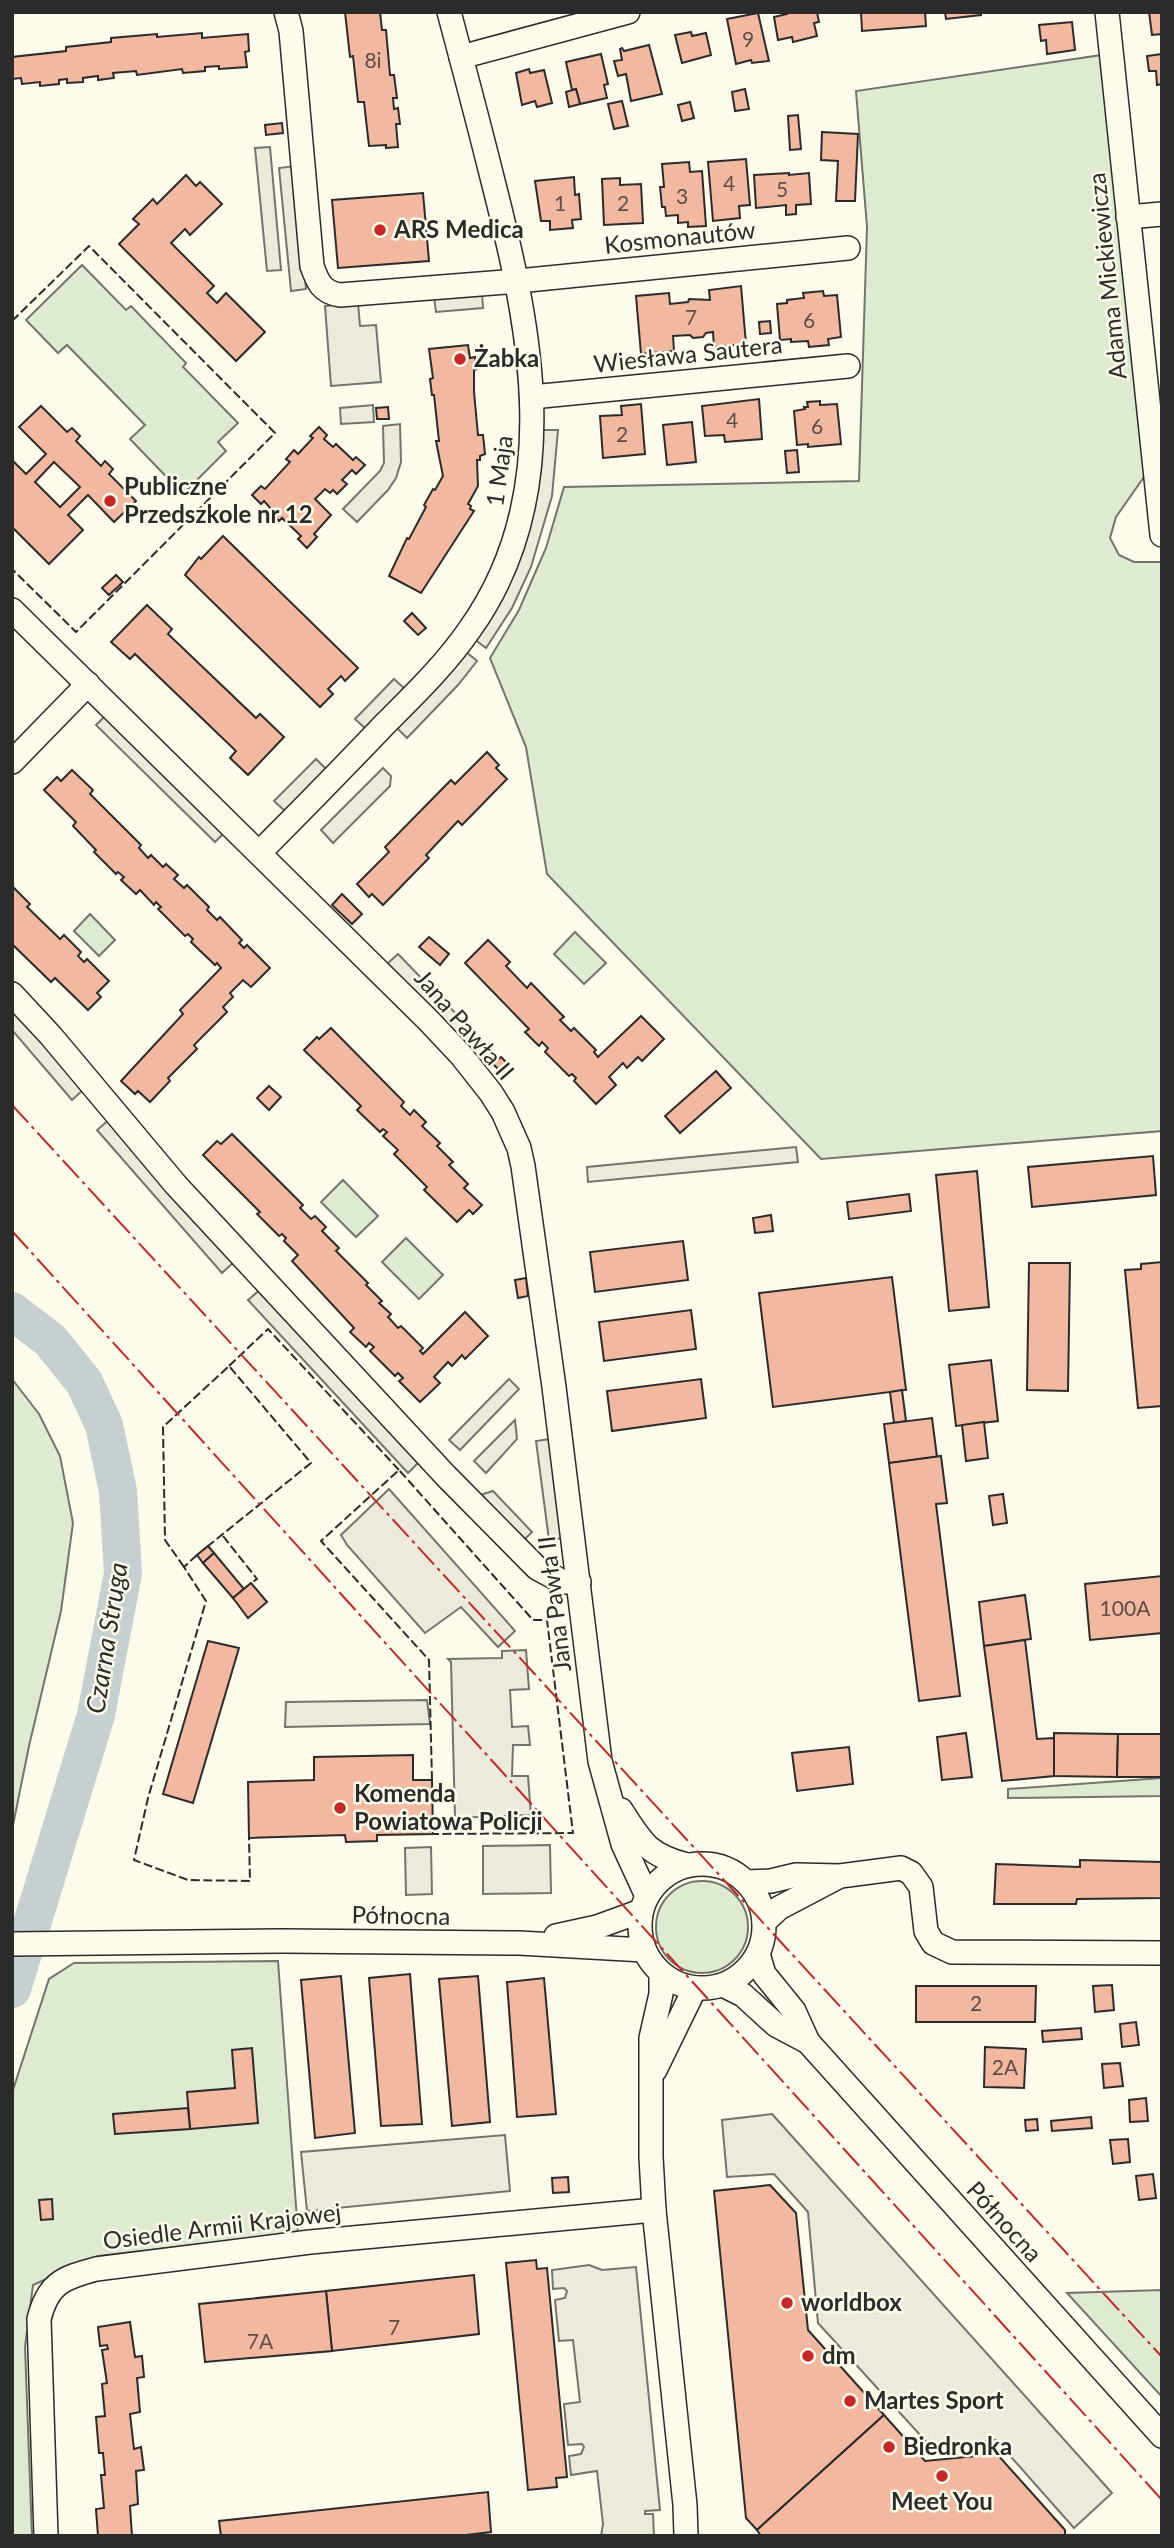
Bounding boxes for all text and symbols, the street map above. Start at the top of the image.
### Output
house number: 9 [742,26,754,51]
house number: 8i [364,47,382,72]
house number: 4 [723,170,735,195]
street label: Adama Mickiewicza [1081,171,1132,381]
house number: 5 [776,176,788,201]
house number: 3 [676,183,688,208]
house number: 1 [554,190,566,215]
house number: 2 [617,190,629,215]
place label: ARS Medica [393,214,524,243]
street label: Kosmonautów [603,214,757,259]
marker: ARS Medica [372,222,388,238]
house number: 7 [685,304,697,329]
house number: 6 [803,307,815,332]
street label: Wiesława Sautera [592,329,784,378]
place label: Żabka [474,343,539,372]
marker: Żabka [452,351,468,367]
house number: 4 [726,407,738,432]
house number: 6 [811,413,823,438]
house number: 2 [616,421,628,446]
street label: 1 Maja [479,433,518,508]
place label: Publiczne Przedszkole nr 12 [124,471,313,528]
marker: Publiczne Przedszkole nr 12 [102,493,118,509]
street label: Jana Pawła II [409,963,521,1085]
street label: Jana Pawła II [531,1535,576,1674]
water label: Czarna Struga [78,1560,134,1716]
house number: 100A [1100,1595,1151,1620]
place label: Komenda Powiatowa Policji [354,1778,543,1835]
marker: Komenda Powiatowa Policji [332,1800,348,1816]
street label: Północna [351,1899,451,1930]
house number: 2 [970,1990,982,2015]
house number: 2A [992,2054,1019,2079]
street label: Północna [961,2175,1049,2267]
street label: Osiedle Armii Krajowej [101,2196,343,2255]
place label: worldbox [801,2287,902,2316]
marker: worldbox [779,2295,795,2311]
house number: 7 [388,2314,400,2339]
house number: 7A [247,2328,274,2353]
place label: dm [822,2340,856,2369]
marker: dm [800,2348,816,2364]
place label: Martes Sport [864,2385,1004,2414]
marker: Martes Sport [842,2393,858,2409]
place label: Biedronka [903,2431,1012,2460]
marker: Biedronka [881,2439,897,2455]
marker: Meet You [934,2468,950,2484]
place label: Meet You [891,2486,993,2515]

